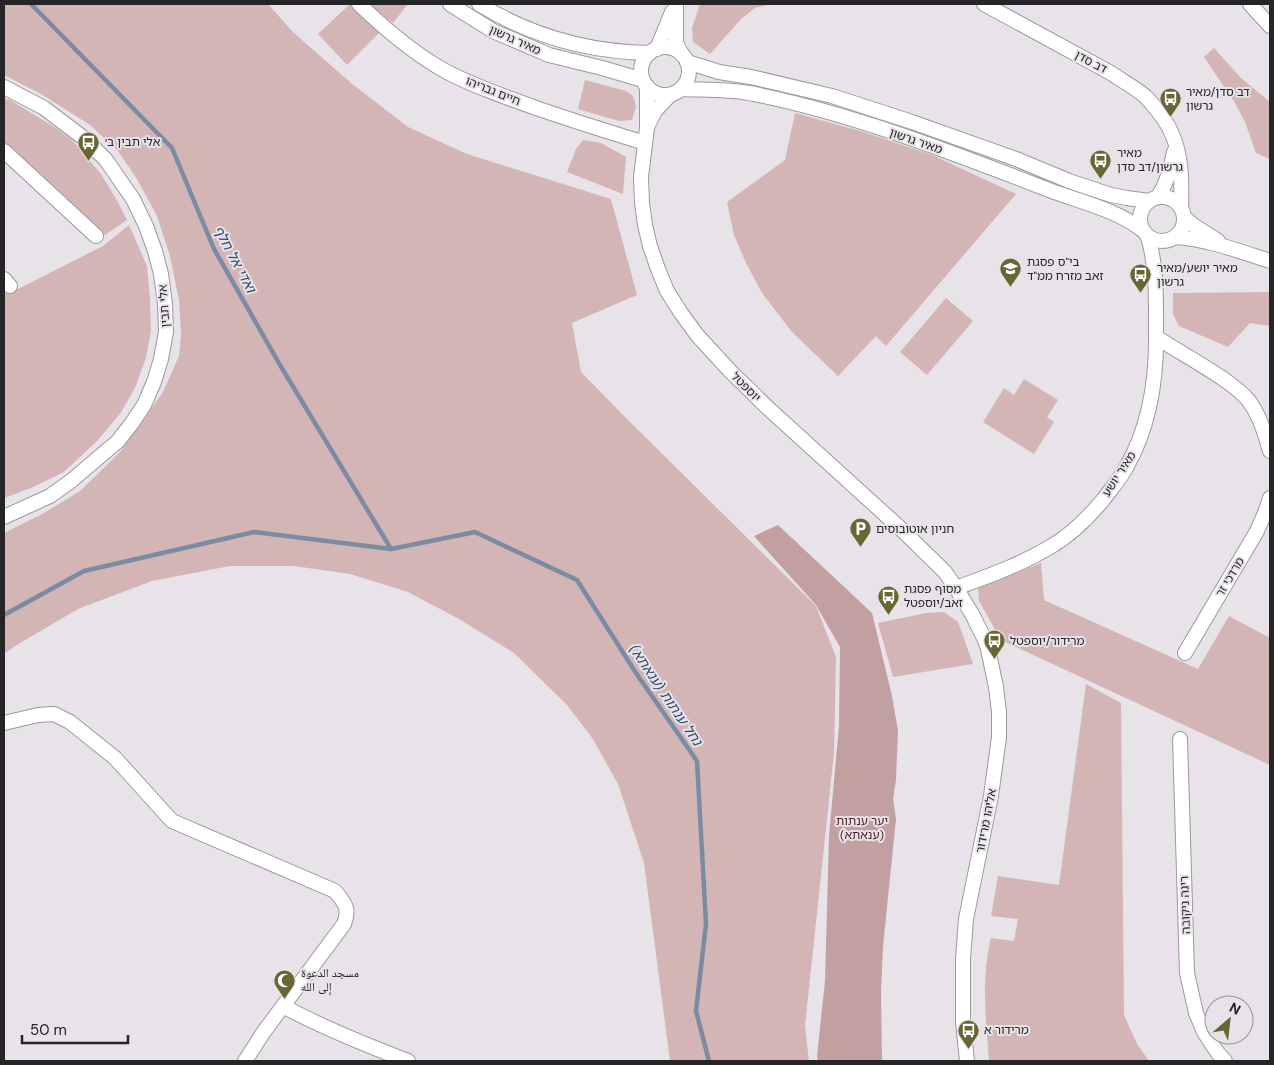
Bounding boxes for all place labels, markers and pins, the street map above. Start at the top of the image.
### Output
place label: דב סדן/מאיר גרשון [1186,84,1250,114]
bus stop icon: דב סדן/מאיר גרשון [1158,87,1182,118]
bus stop icon: אלי תבין ב׳ [77,130,101,161]
place label: אלי תבין ב׳ [105,134,161,150]
place label: מאיר גרשון/דב סדן [1117,145,1184,175]
bus stop icon: מאיר גרשון/דב סדן [1089,148,1113,179]
place label: בי"ס פסגת זאב מזרח ממ"ד [1027,254,1104,284]
school or university icon: בי"ס פסגת זאב מזרח ממ"ד [999,257,1023,288]
place label: מאיר יושע/מאיר גרשון [1157,260,1238,290]
bus stop icon: מאיר יושע/מאיר גרשון [1129,263,1153,294]
parking icon: חניון אוטובוסים [848,517,872,548]
place label: חניון אוטובוסים [876,521,954,537]
place label: מסוף פסגת זאב/יוספטל [904,581,963,611]
bus stop icon: מסוף פסגת זאב/יוספטל [876,584,900,615]
bus stop icon: מרידור/יוספטל [982,629,1006,660]
place label: מרידור/יוספטל [1010,633,1084,649]
place label: مسجد الدعوة إلى الله [301,965,359,995]
mosque icon: مسجد الدعوة إلى الله [273,968,297,999]
bus stop icon: מרידור א [956,1018,980,1049]
place label: מרידור א [984,1022,1029,1038]

